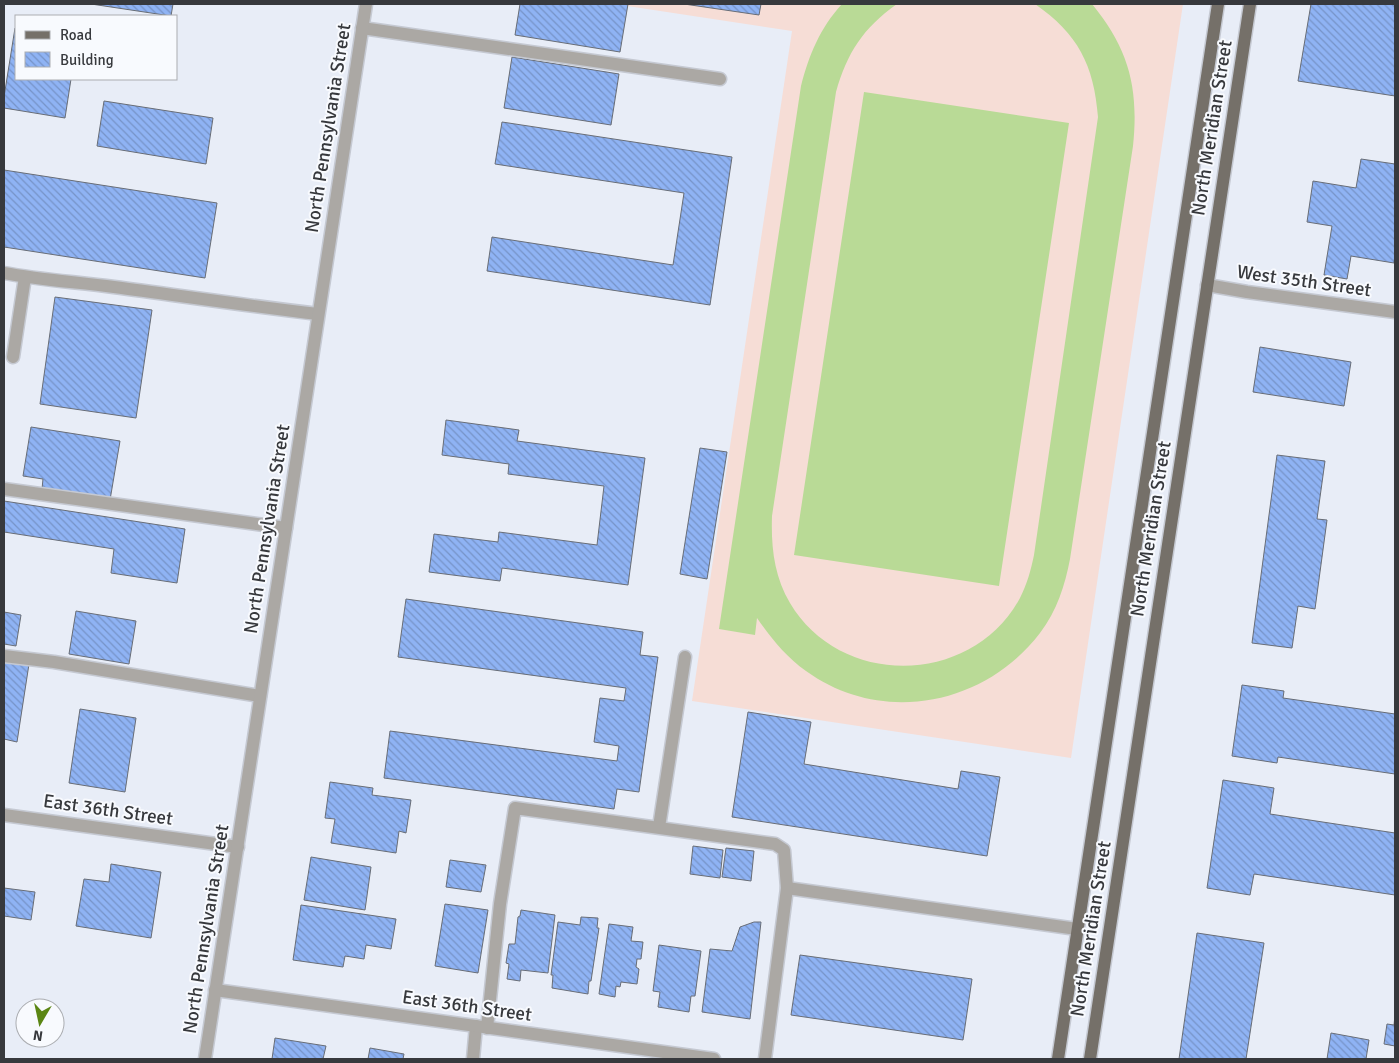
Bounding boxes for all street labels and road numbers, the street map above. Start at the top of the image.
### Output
street label: North Pennsylvania Street [300,21,356,234]
street label: North Meridian Street [1186,38,1238,218]
street label: West 35th Street [1235,260,1373,302]
street label: North Pennsylvania Street [239,422,295,635]
street label: North Meridian Street [1125,439,1177,619]
street label: East 36th Street [42,789,175,831]
street label: North Pennsylvania Street [178,822,234,1035]
street label: North Meridian Street [1065,839,1117,1019]
street label: East 36th Street [401,985,534,1027]

